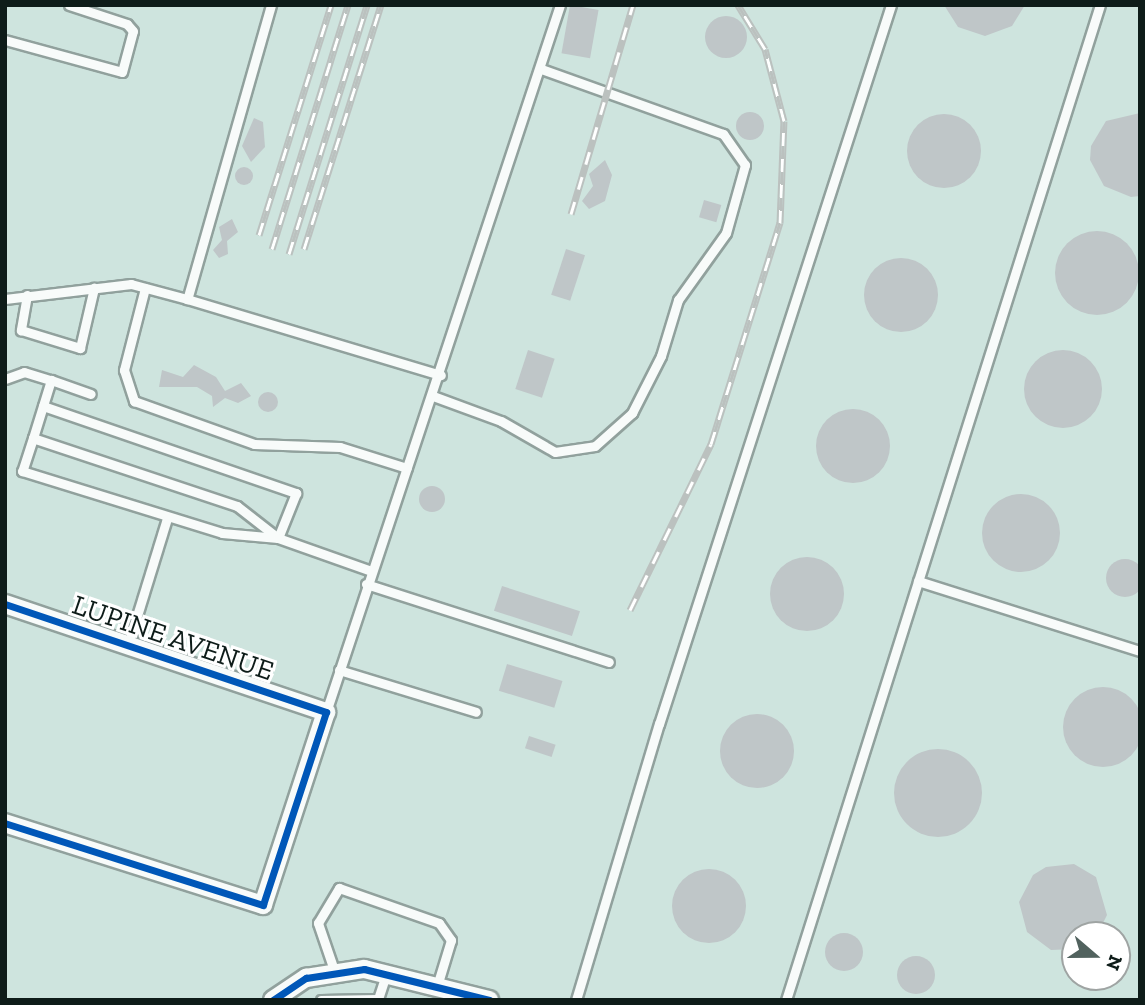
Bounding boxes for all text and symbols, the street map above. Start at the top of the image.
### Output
street label: LUPINE AVENUE [68,588,278,688]
north arrow [1061,921,1131,991]
text: N [1101,952,1128,973]

